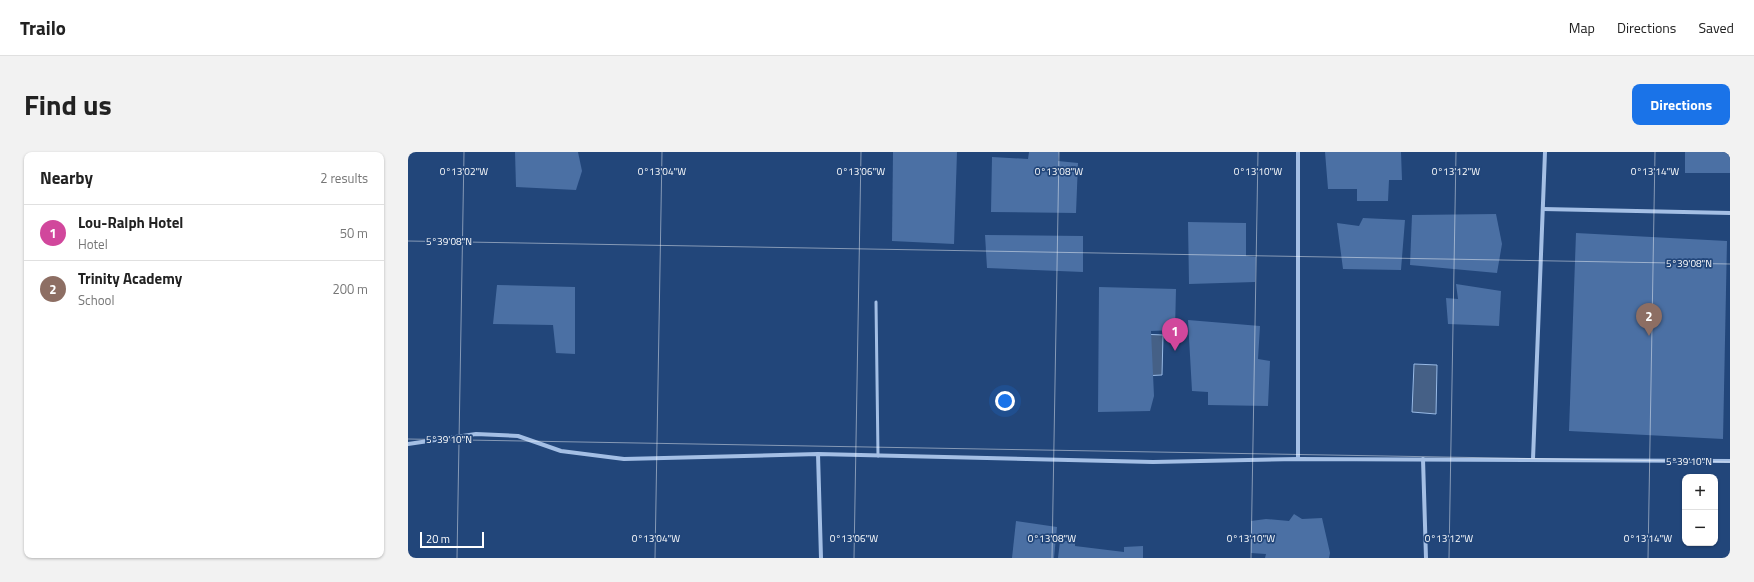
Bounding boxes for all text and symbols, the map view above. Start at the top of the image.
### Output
text: Trailo [20,13,66,42]
text: Map [1569,17,1595,38]
text: Directions [1617,17,1676,38]
text: Saved [1698,17,1734,38]
text: Find us [24,83,112,126]
button: Directions [1632,84,1730,125]
text: 0°13'02"W [440,164,488,179]
text: 0°13'04"W [638,164,686,179]
text: 0°13'06"W [837,164,885,179]
text: 0°13'08"W [1035,164,1083,179]
text: 0°13'10"W [1234,164,1282,179]
text: 0°13'12"W [1432,164,1480,179]
text: 0°13'14"W [1631,164,1679,179]
text: Nearby [40,165,93,191]
text: 2 results [320,168,368,188]
text: Lou-Ralph Hotel [78,211,183,234]
text: 1 [49,223,57,243]
text: 50 m [340,223,368,243]
text: Hotel [78,234,108,254]
text: 5°39'08"N [426,234,472,249]
text: 5°39'08"N [1666,256,1712,271]
text: Trinity Academy [78,267,182,290]
text: 2 [49,279,57,299]
text: 200 m [332,279,368,299]
text: School [78,290,114,310]
pin: 2 [1636,303,1662,336]
pin: 1 [1162,318,1188,351]
your location [995,391,1015,411]
text: 5°39'10"N [426,432,472,447]
text: 5°39'10"N [1666,454,1712,469]
map controls [1682,474,1718,546]
button: + [1682,474,1718,510]
button: − [1682,510,1718,546]
scale bar [420,530,484,549]
text: 20 m [426,531,450,547]
text: 0°13'04"W [632,531,680,546]
text: 0°13'06"W [830,531,878,546]
text: 0°13'08"W [1028,531,1076,546]
text: 0°13'10"W [1227,531,1275,546]
text: 0°13'12"W [1425,531,1473,546]
text: 0°13'14"W [1624,531,1672,546]

